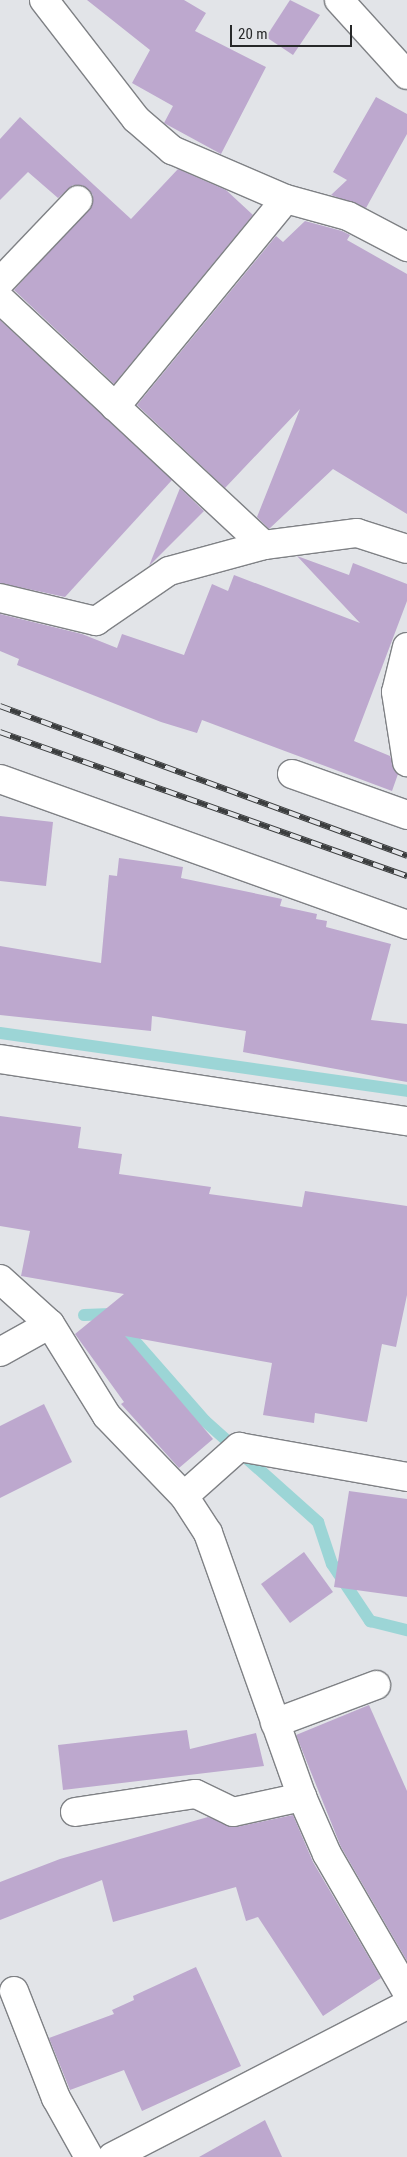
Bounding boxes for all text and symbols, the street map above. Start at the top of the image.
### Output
scale bar [232,15,354,47]
text: 20 m [238,25,268,43]

